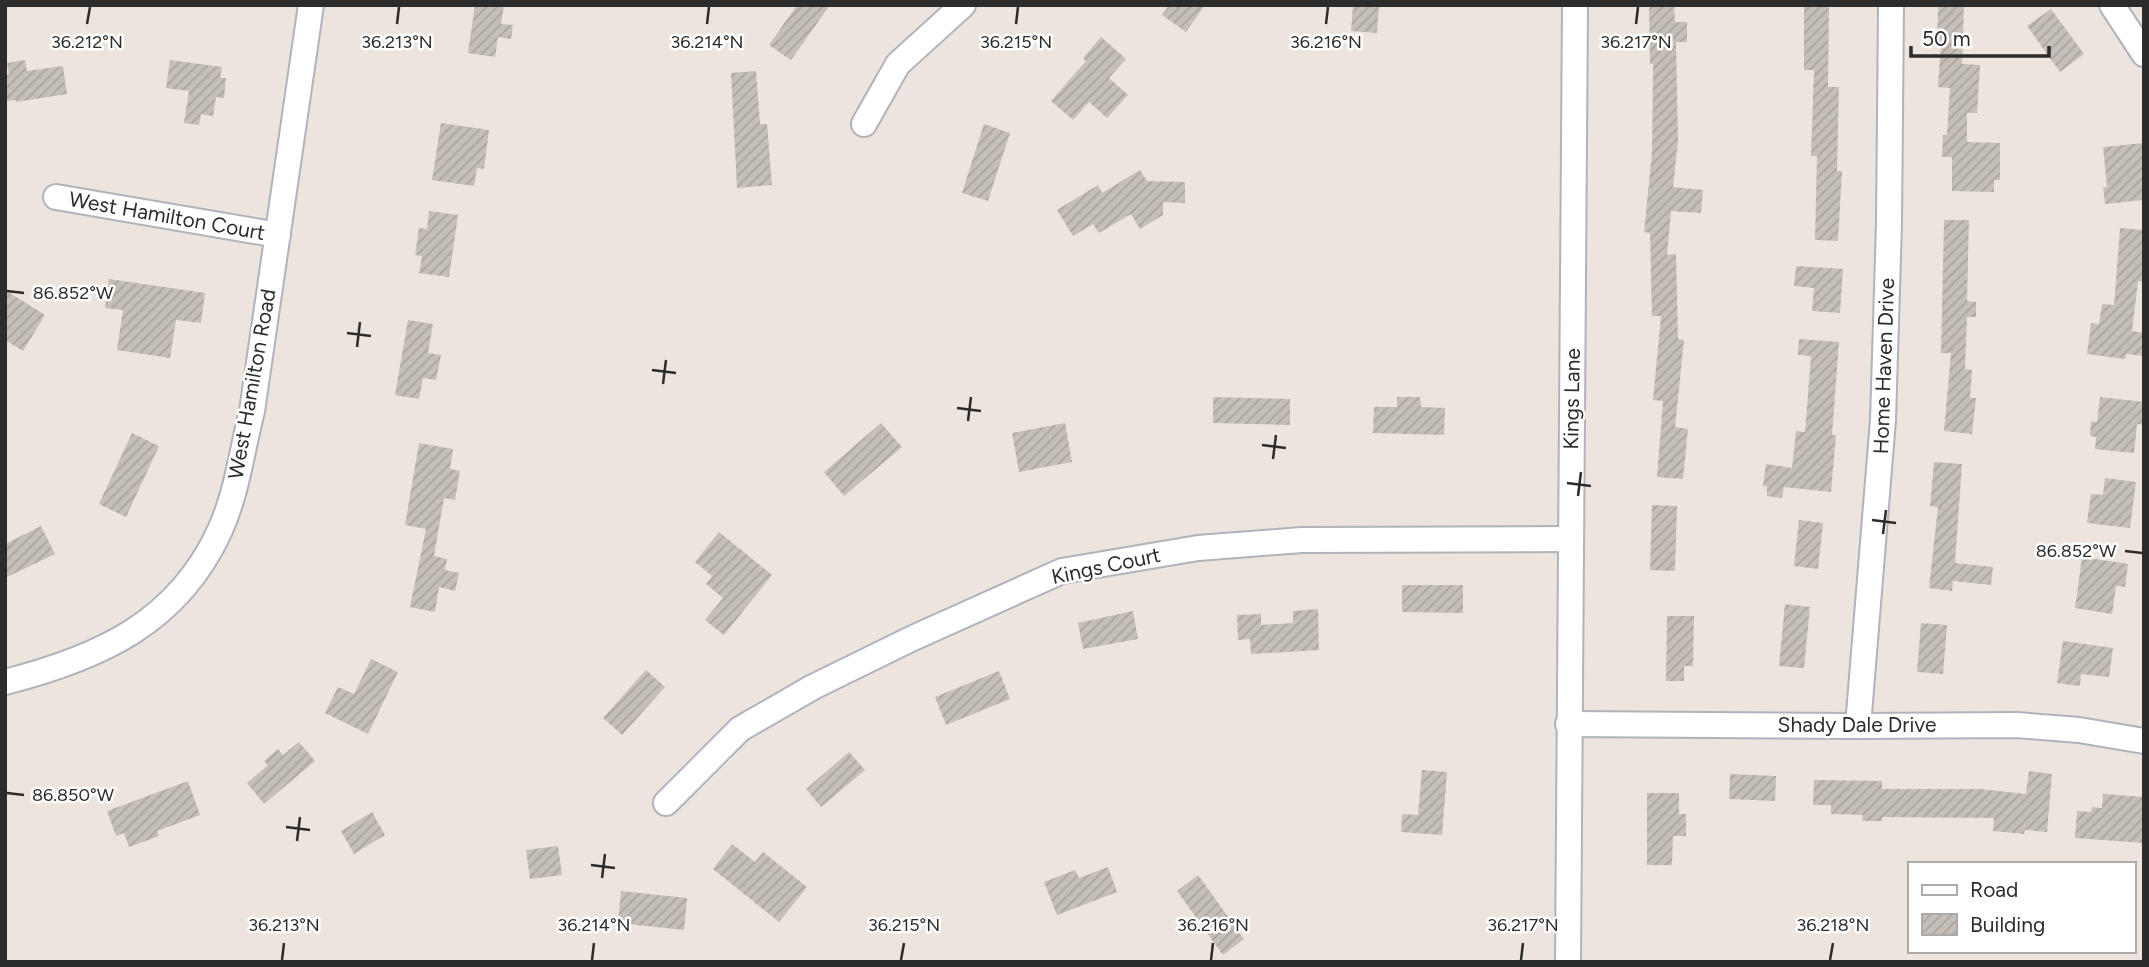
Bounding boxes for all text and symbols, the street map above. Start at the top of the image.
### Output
scale bar [1911,14,2049,58]
text: 50 m [1922,26,1971,51]
text: 36.212°N [51,31,123,53]
text: 36.213°N [361,31,433,53]
text: 36.214°N [671,31,743,53]
text: 36.215°N [980,31,1052,53]
text: 36.216°N [1290,31,1362,53]
text: 36.217°N [1600,31,1672,53]
street label: West Hamilton Court [67,186,267,245]
street label: Home Haven Drive [1868,277,1899,455]
text: 86.852°W [33,282,114,304]
street label: West Hamilton Road [222,287,281,481]
street label: Kings Lane [1558,348,1585,450]
text: 86.852°W [2036,540,2117,562]
street label: Kings Court [1049,542,1163,589]
street label: Shady Dale Drive [1778,712,1936,737]
text: 86.850°W [32,784,115,806]
legend [1908,862,2135,953]
text: Road [1970,877,2018,902]
text: Building [1970,912,2045,937]
text: 36.213°N [248,914,320,936]
text: 36.214°N [558,914,630,936]
text: 36.215°N [868,914,940,936]
text: 36.216°N [1177,914,1249,936]
text: 36.217°N [1487,914,1559,936]
text: 36.218°N [1797,914,1869,936]

